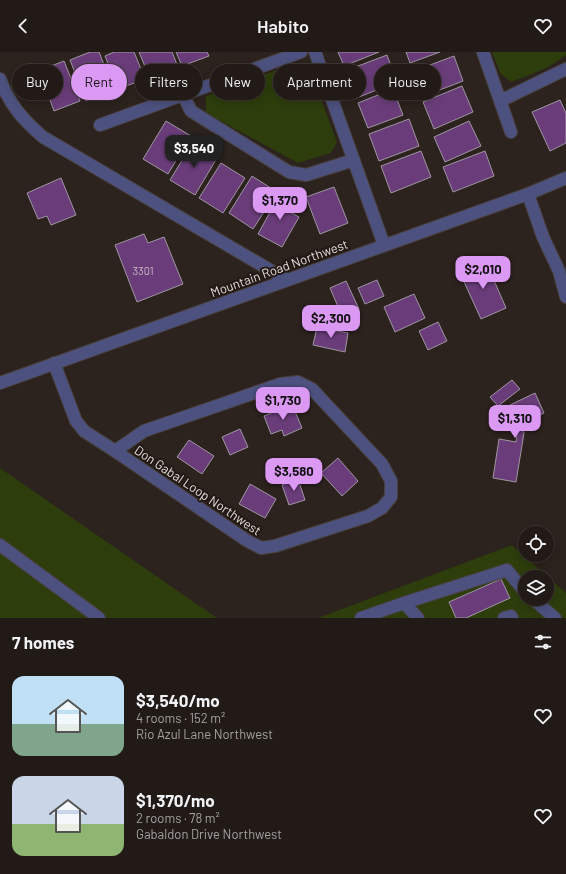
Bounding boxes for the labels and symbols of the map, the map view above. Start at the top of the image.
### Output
pin: $3,540 [161,135,227,169]
pin: $1,370 [247,187,313,221]
street label: Mountain Road Northwest [208,236,350,300]
pin: $2,010 [450,256,516,290]
house number: 3301 [132,264,154,277]
pin: $2,300 [298,305,364,339]
pin: $1,730 [250,387,316,421]
pin: $1,310 [482,405,548,439]
street label: Don Gabal Loop Northwest [132,442,264,538]
pin: $3,580 [261,458,327,492]

